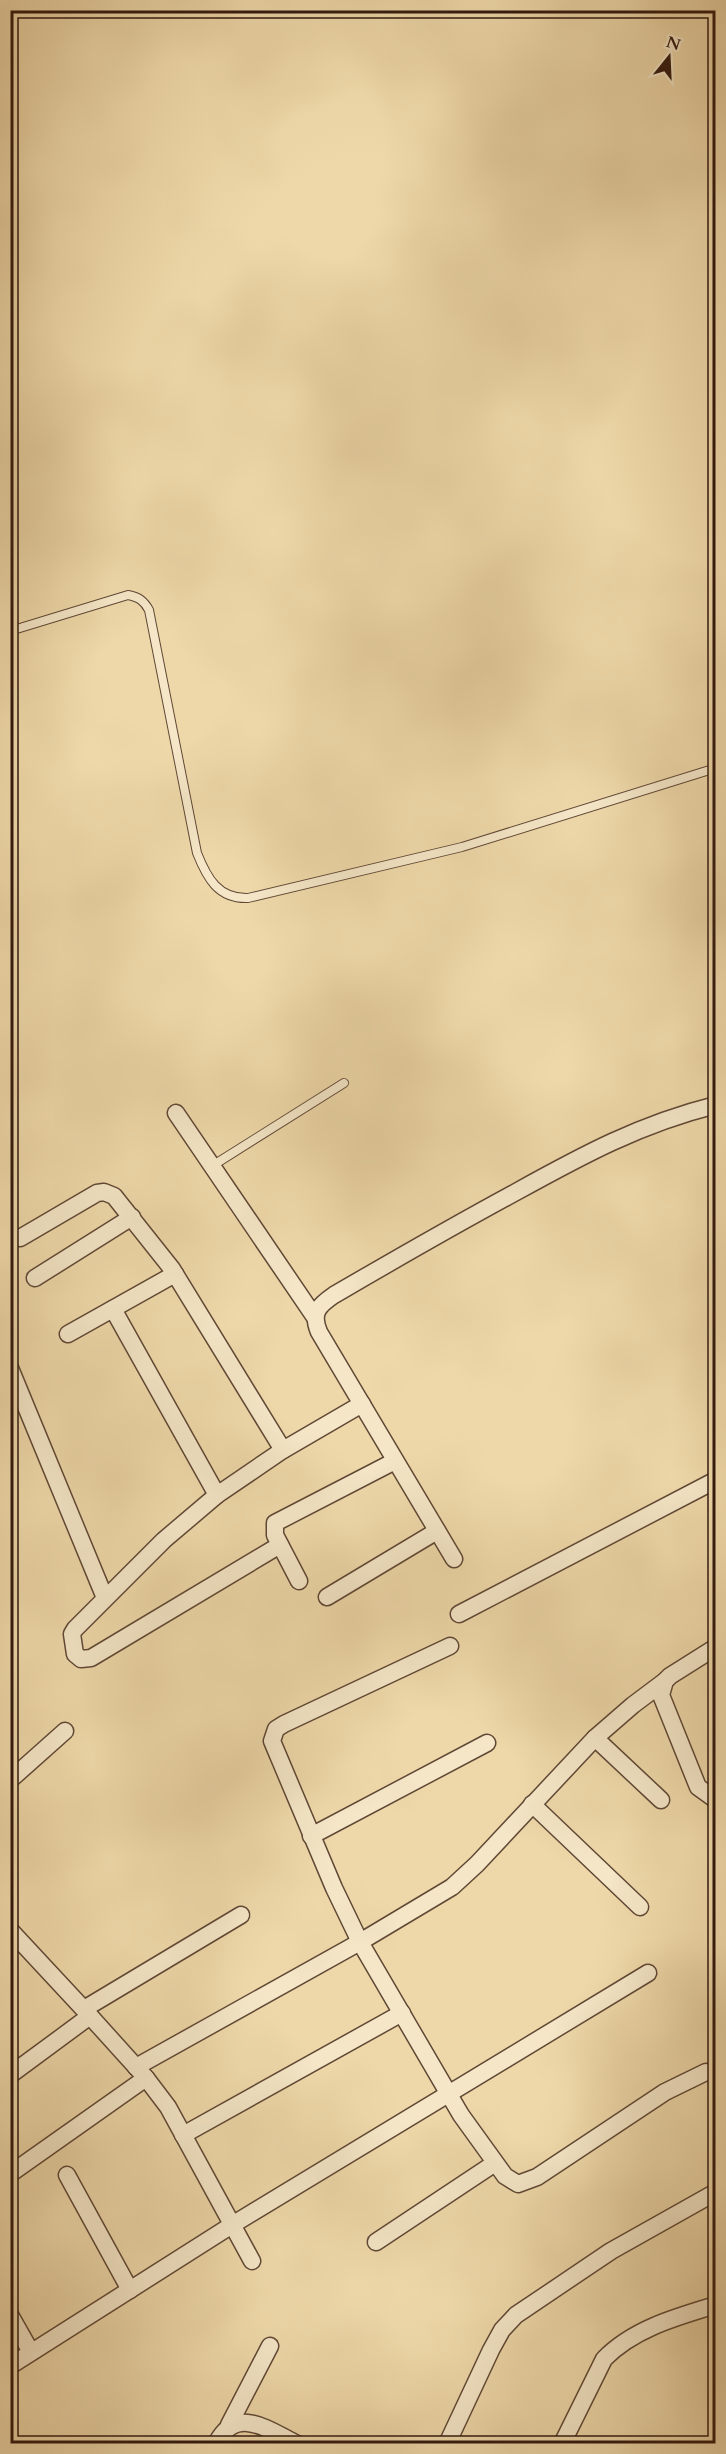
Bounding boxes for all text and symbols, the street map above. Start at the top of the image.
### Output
north arrow [639,27,699,87]
text: N [663,31,683,56]

